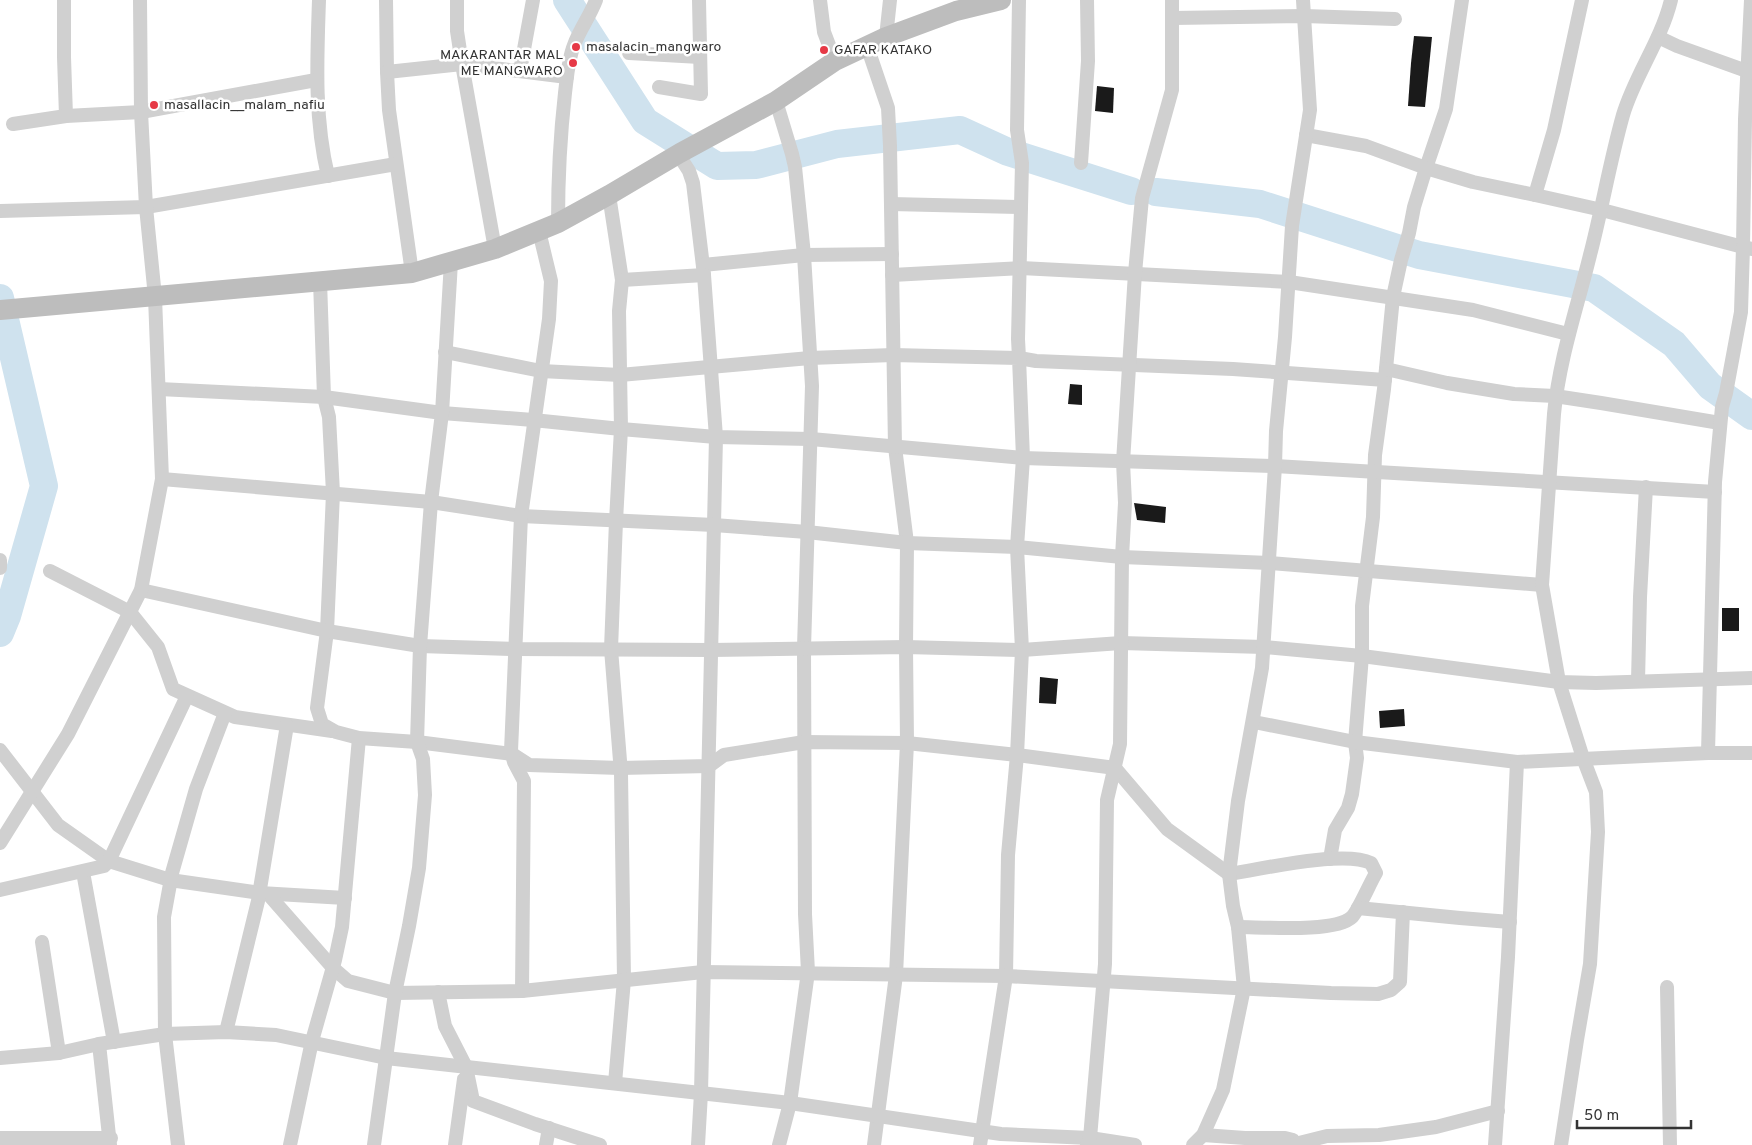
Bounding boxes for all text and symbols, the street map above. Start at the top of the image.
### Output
place label: masalacin_mangwaro [586,39,722,56]
marker: masalacin_mangwaro [570,41,582,53]
place label: GAFAR KATAKO [834,42,932,59]
marker: GAFAR KATAKO [818,44,830,56]
place label: MAKARANTAR MAL ME MANGWARO [440,47,563,80]
marker: MAKARANTAR MAL ME MANGWARO [567,57,579,69]
place label: masallacin__malam_nafiu [164,97,325,114]
marker: masallacin__malam_nafiu [148,99,160,111]
scale bar [1577,1098,1691,1130]
text: 50 m [1584,1107,1619,1126]

